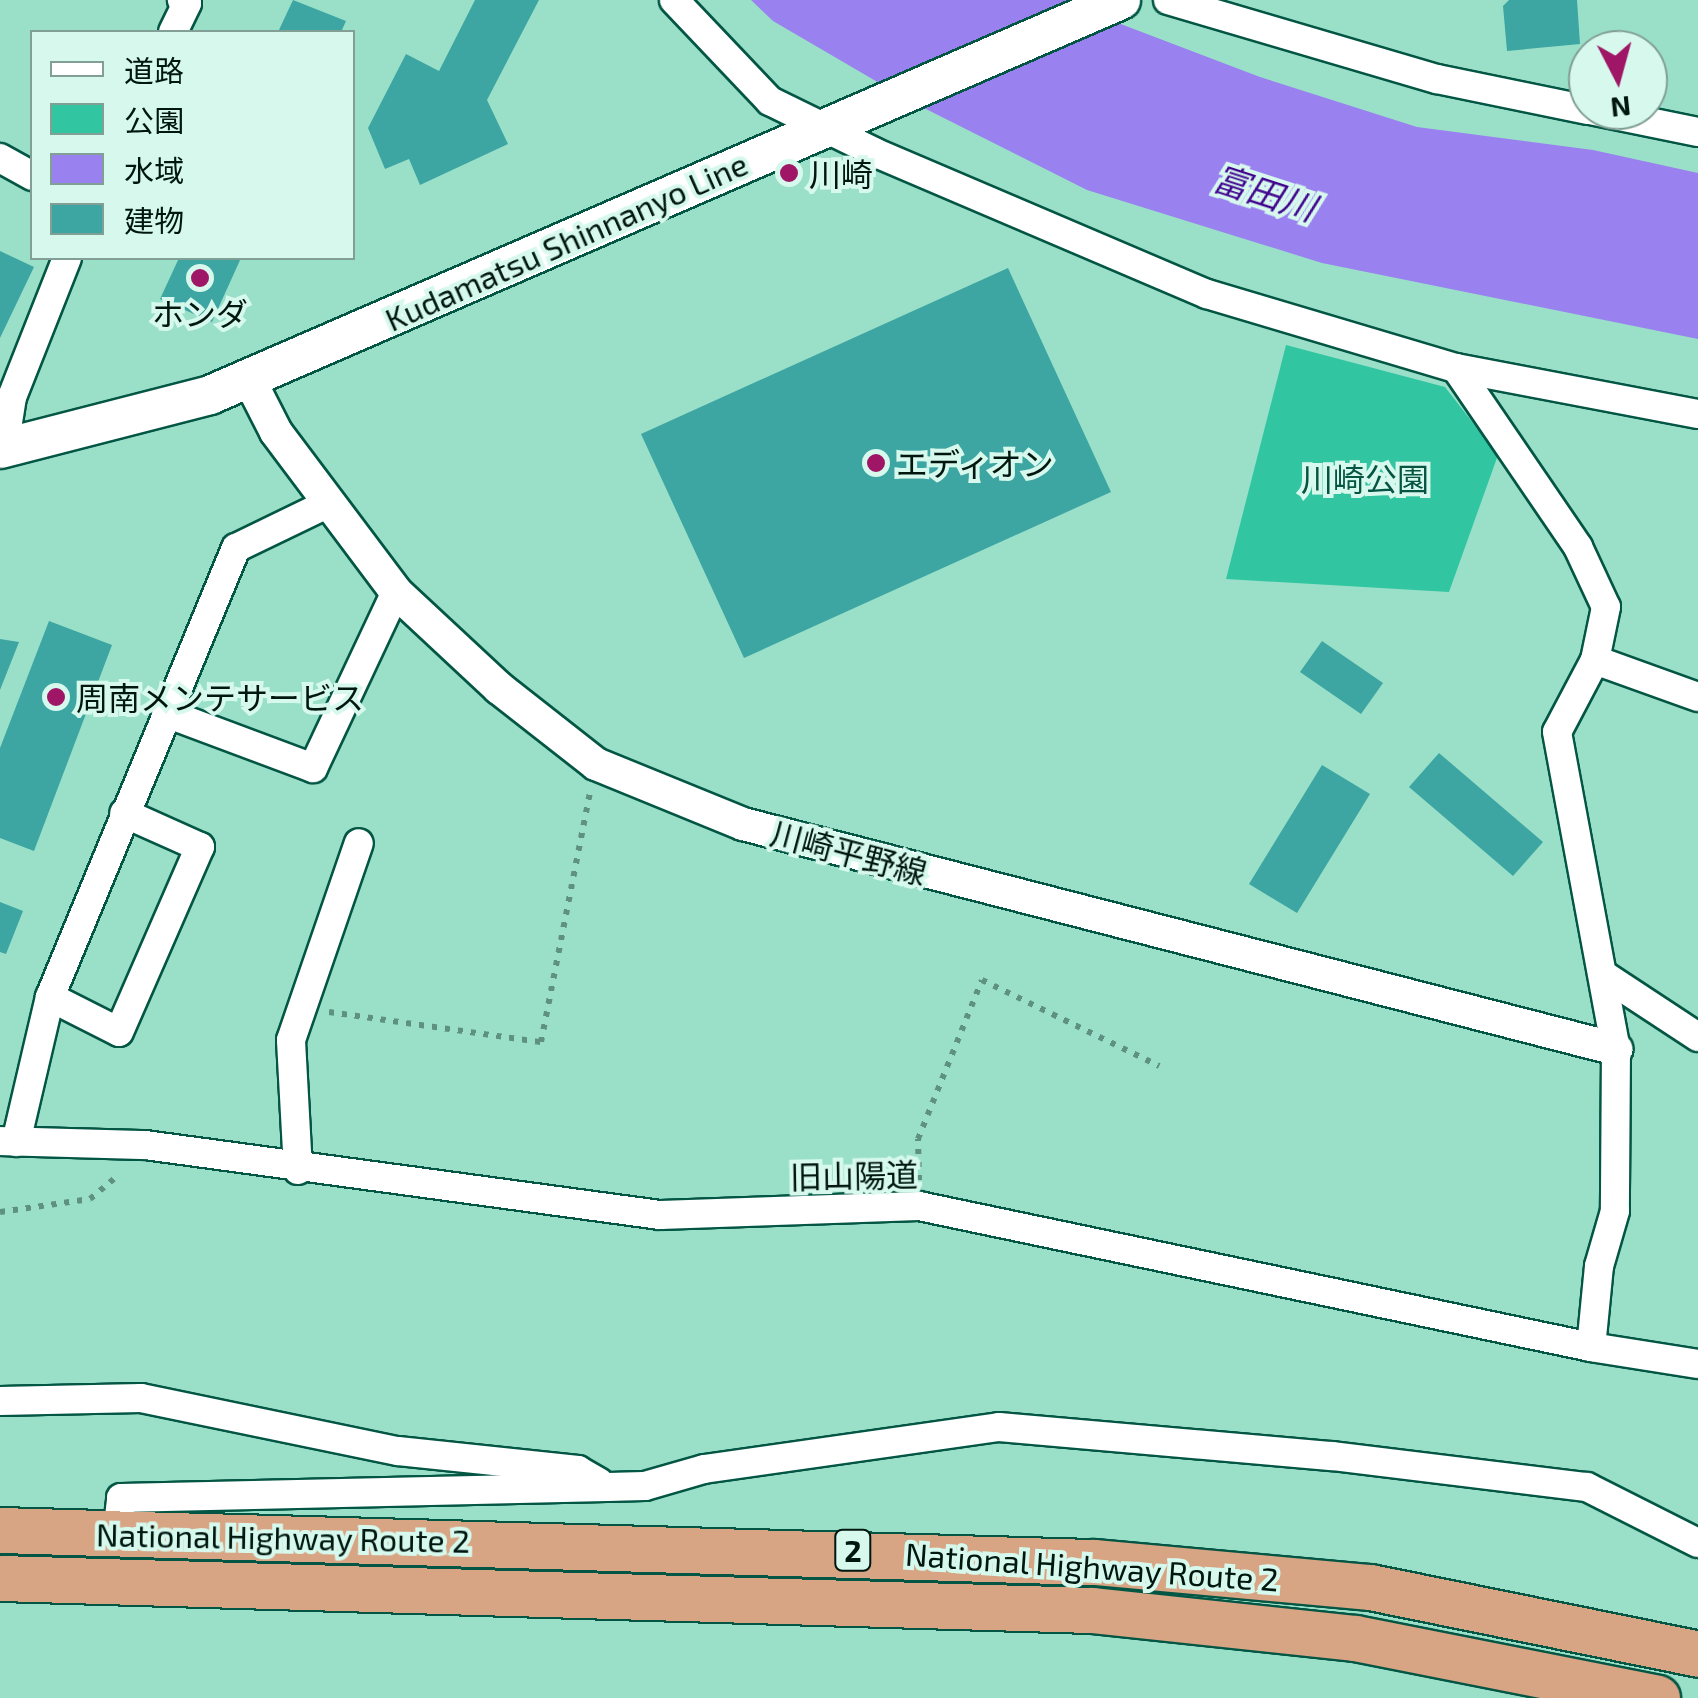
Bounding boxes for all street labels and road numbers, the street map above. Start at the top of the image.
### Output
street label: Kudamatsu Shinnanyo Line [379,144,753,338]
street label: 川崎平野線 [767,813,931,891]
street label: 旧山陽道 [790,1155,918,1195]
street label: National Highway Route 2 [95,1515,471,1559]
road number: 2 [833,1525,873,1575]
street label: National Highway Route 2 [903,1534,1281,1598]

